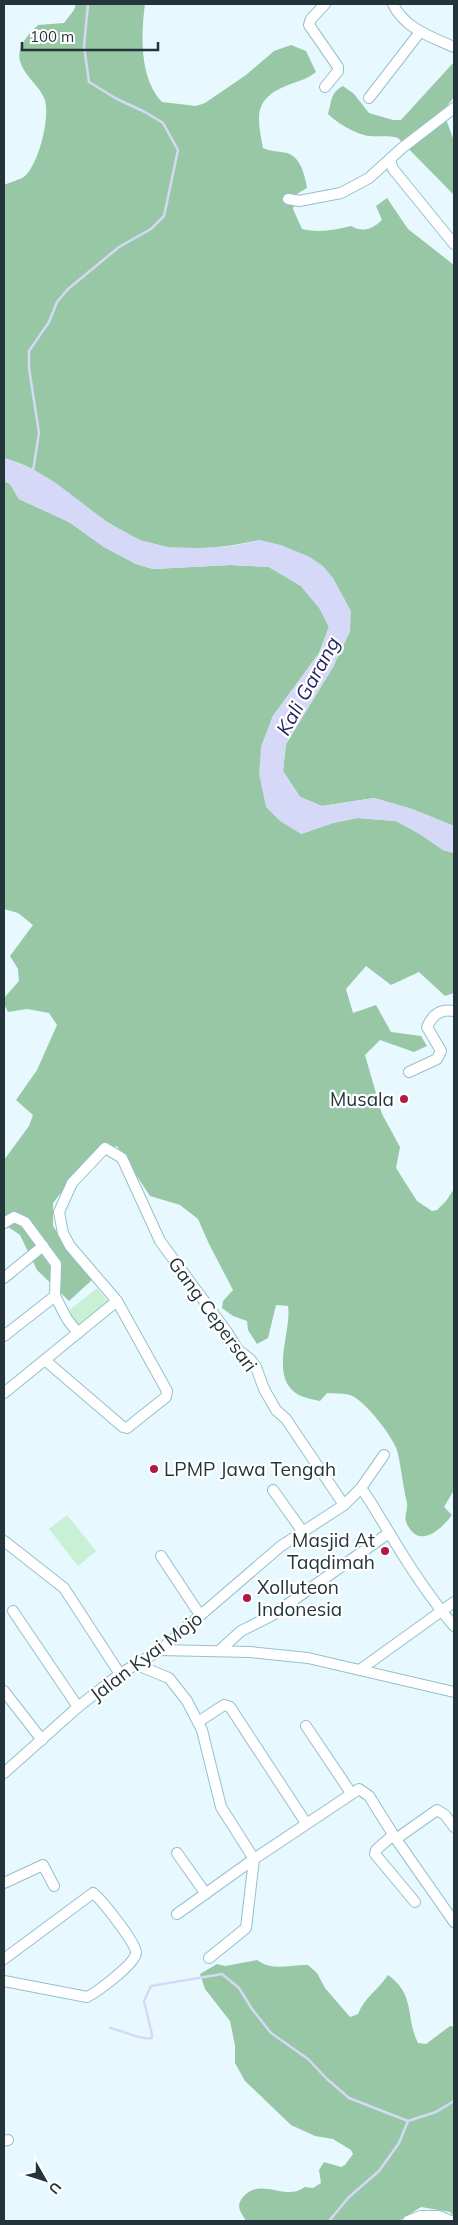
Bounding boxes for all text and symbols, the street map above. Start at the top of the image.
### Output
scale bar [22,20,159,52]
text: 100 m [30,27,74,46]
water label: Kali Garang [270,632,345,739]
place label: Musala [330,1087,394,1111]
marker: Musala [398,1093,410,1105]
street label: Gang Cepersari [163,1252,263,1376]
place label: LPMP Jawa Tengah [164,1457,336,1481]
marker: LPMP Jawa Tengah [148,1463,160,1475]
place label: Masjid At Taqdimah [287,1528,375,1574]
marker: Masjid At Taqdimah [379,1545,391,1557]
place label: Xolluteon Indonesia [257,1575,342,1621]
marker: Xolluteon Indonesia [241,1592,253,1604]
street label: Jalan Kyai Mojo [85,1606,207,1706]
north arrow [20,2155,70,2205]
text: U [45,2178,65,2198]

